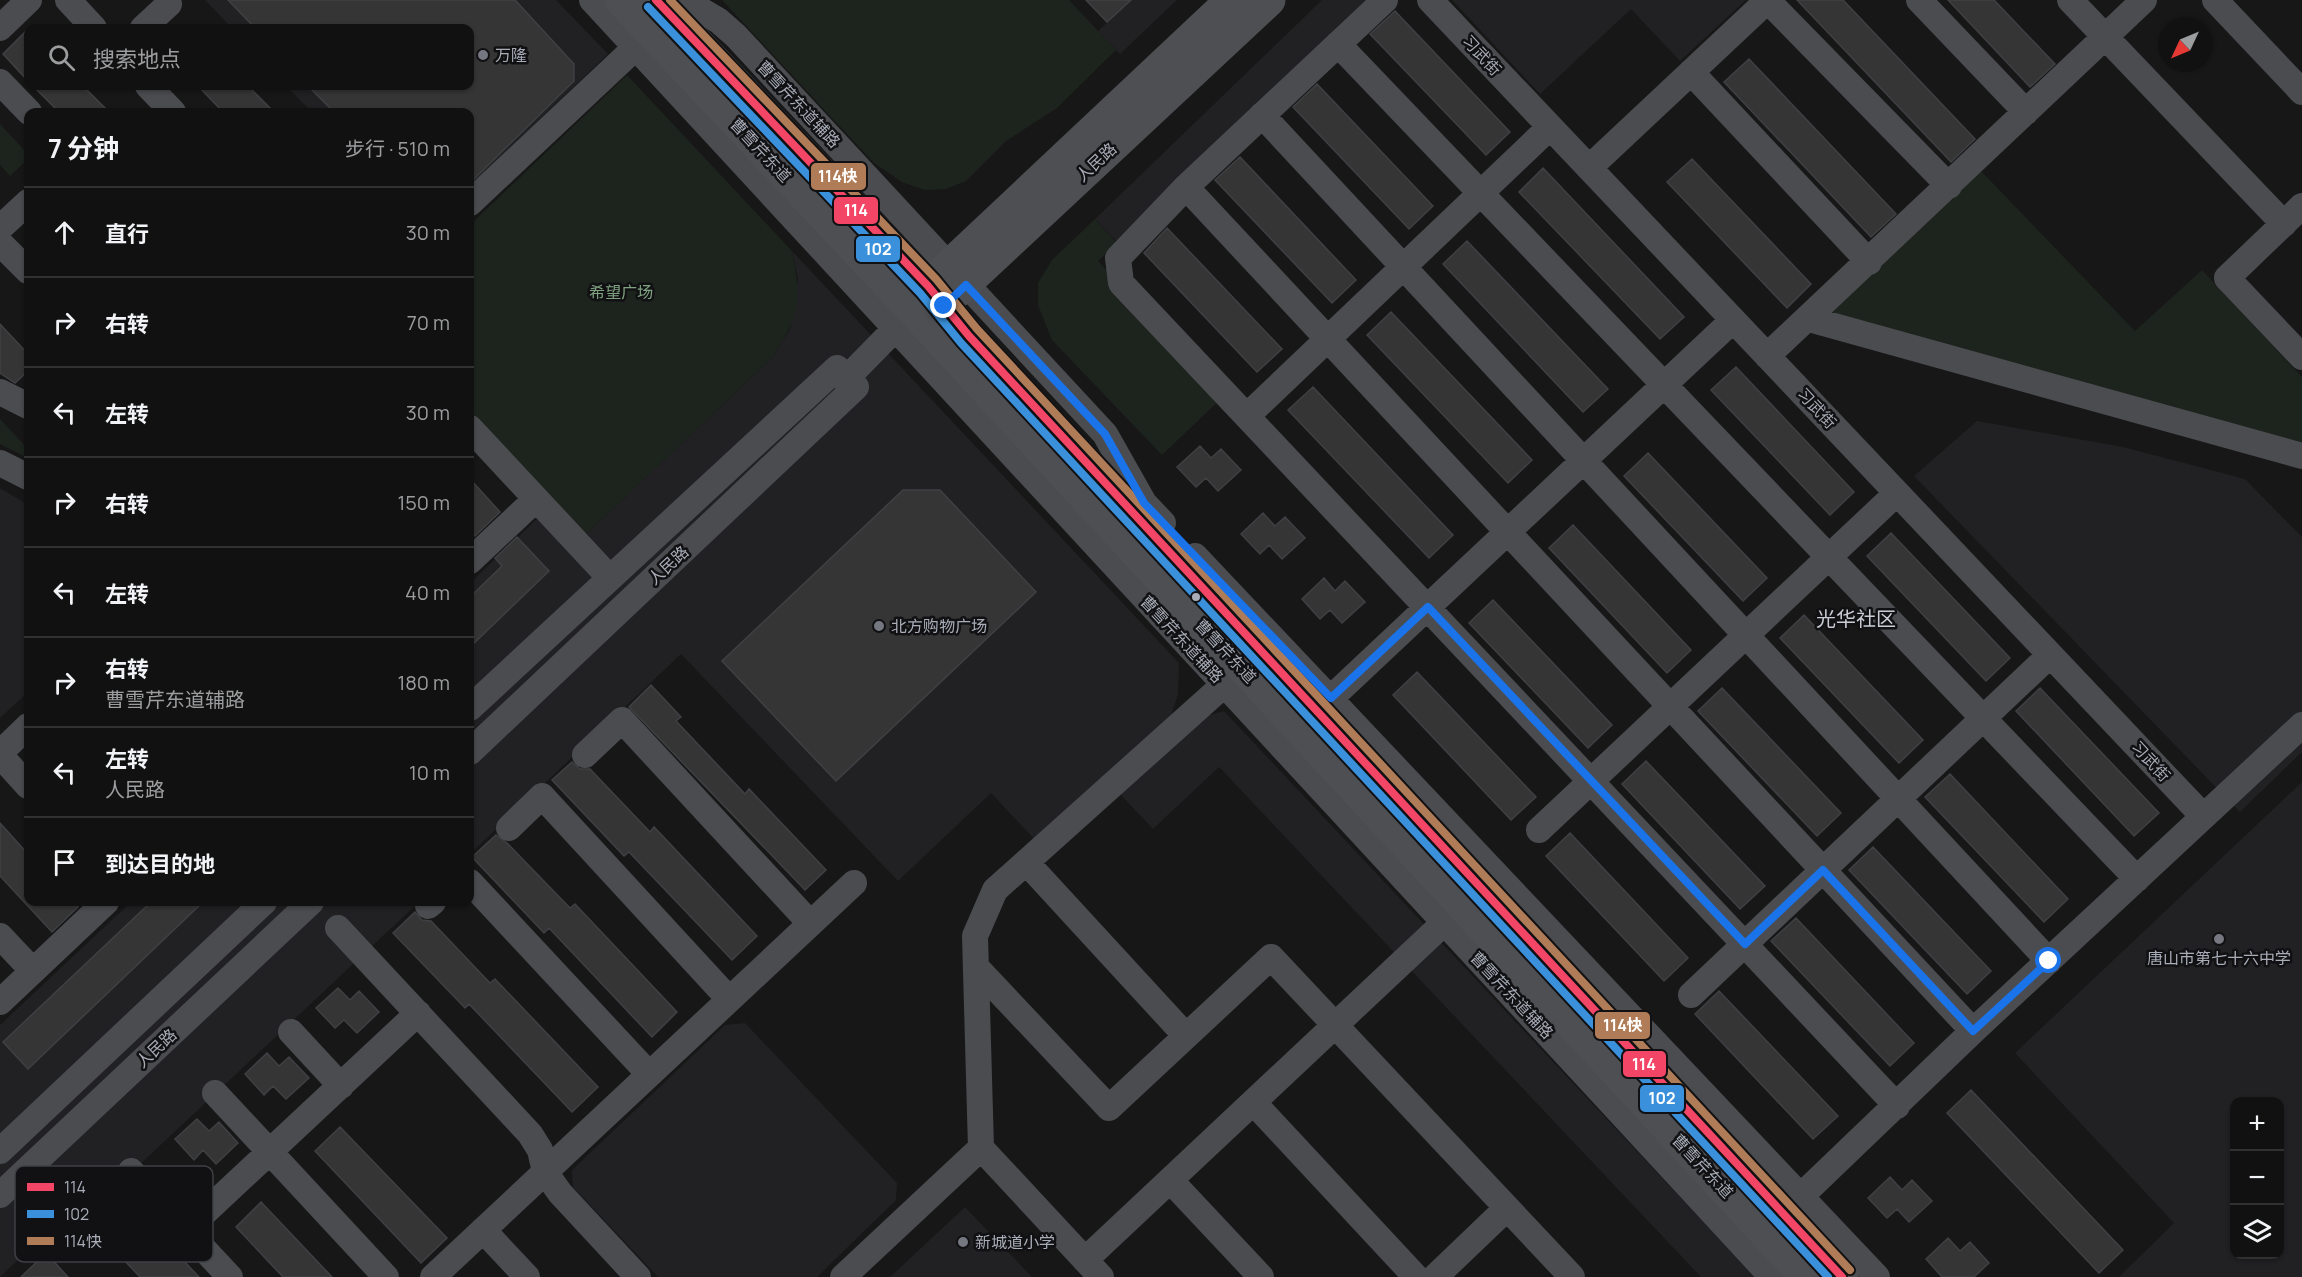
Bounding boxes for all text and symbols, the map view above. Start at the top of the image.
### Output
north arrow [2158,18,2212,72]
search box [24,24,474,90]
street label: 习武街 [1458,30,1506,80]
icon: search [45,41,78,74]
text: 搜索地点 [93,44,181,74]
place label: 万隆 [495,44,527,66]
marker: 万隆 [476,48,490,62]
street label: 曹雪芹东道辅路 [754,56,844,152]
street label: 曹雪芹东道 [727,114,795,186]
text: 7 分钟 [48,130,119,166]
text: 步行 · 510 m [345,135,450,162]
street label: 人民路 [1071,138,1121,186]
line badge: 114快 [810,162,867,191]
text: 114快 [818,165,858,187]
line badge: 114 [833,196,879,225]
text: 114 [844,199,868,221]
icon: ahead [48,216,81,249]
text: 直行 [105,219,149,249]
text: 30 m [406,219,450,246]
line badge: 102 [855,235,901,263]
text: 102 [864,238,892,260]
park label: 希望广场 [589,281,653,303]
route end [930,292,956,318]
icon: right [48,306,81,339]
text: 右转 [105,309,149,339]
text: 70 m [407,309,450,336]
street label: 习武街 [1793,383,1841,433]
icon: left [48,396,81,429]
text: 左转 [105,399,149,429]
text: 30 m [406,399,450,426]
icon: right [48,486,81,519]
text: 右转 [105,489,149,519]
text: 150 m [397,489,450,516]
street label: 人民路 [643,541,693,589]
icon: left [48,576,81,609]
text: 左转 [105,579,149,609]
text: 40 m [405,579,450,606]
street label: 曹雪芹东道辅路 [1137,591,1227,687]
unlabelled marker [1190,591,1202,603]
district label: 光华社区 [1816,605,1896,632]
place label: 北方购物广场 [891,615,987,637]
street label: 曹雪芹东道 [1192,615,1260,687]
marker: 北方购物广场 [872,619,886,633]
text: 右转 [105,654,149,684]
icon: right [48,666,81,699]
text: 180 m [397,669,450,696]
text: 曹雪芹东道辅路 [105,686,245,713]
street label: 习武街 [2127,736,2175,786]
text: 左转 [105,744,149,774]
icon: left [48,756,81,789]
text: 10 m [409,759,450,786]
text: 人民路 [105,776,165,803]
icon: arrive [48,846,81,879]
text: 到达目的地 [105,849,215,879]
marker: 唐山市第七十六中学 [2212,932,2226,946]
street label: 曹雪芹东道辅路 [1466,947,1558,1043]
route start [2035,947,2061,973]
place label: 唐山市第七十六中学 [2147,947,2291,969]
line badge: 114快 [1594,1011,1651,1040]
text: 114快 [1603,1014,1643,1036]
street label: 人民路 [131,1024,181,1072]
line badge: 114 [1622,1050,1667,1078]
text: 114 [1632,1053,1656,1075]
line badge: 102 [1639,1084,1685,1113]
text: 102 [1648,1087,1676,1109]
map controls [2230,1097,2284,1259]
button: + [2230,1097,2284,1151]
street label: 曹雪芹东道 [1668,1129,1738,1203]
button: − [2230,1151,2284,1205]
legend [15,1166,213,1262]
text: 114 [64,1176,86,1198]
text: 102 [64,1203,89,1225]
button: layers [2230,1205,2284,1259]
text: 114快 [64,1230,102,1252]
place label: 新城道小学 [975,1231,1055,1253]
marker: 新城道小学 [956,1235,970,1249]

